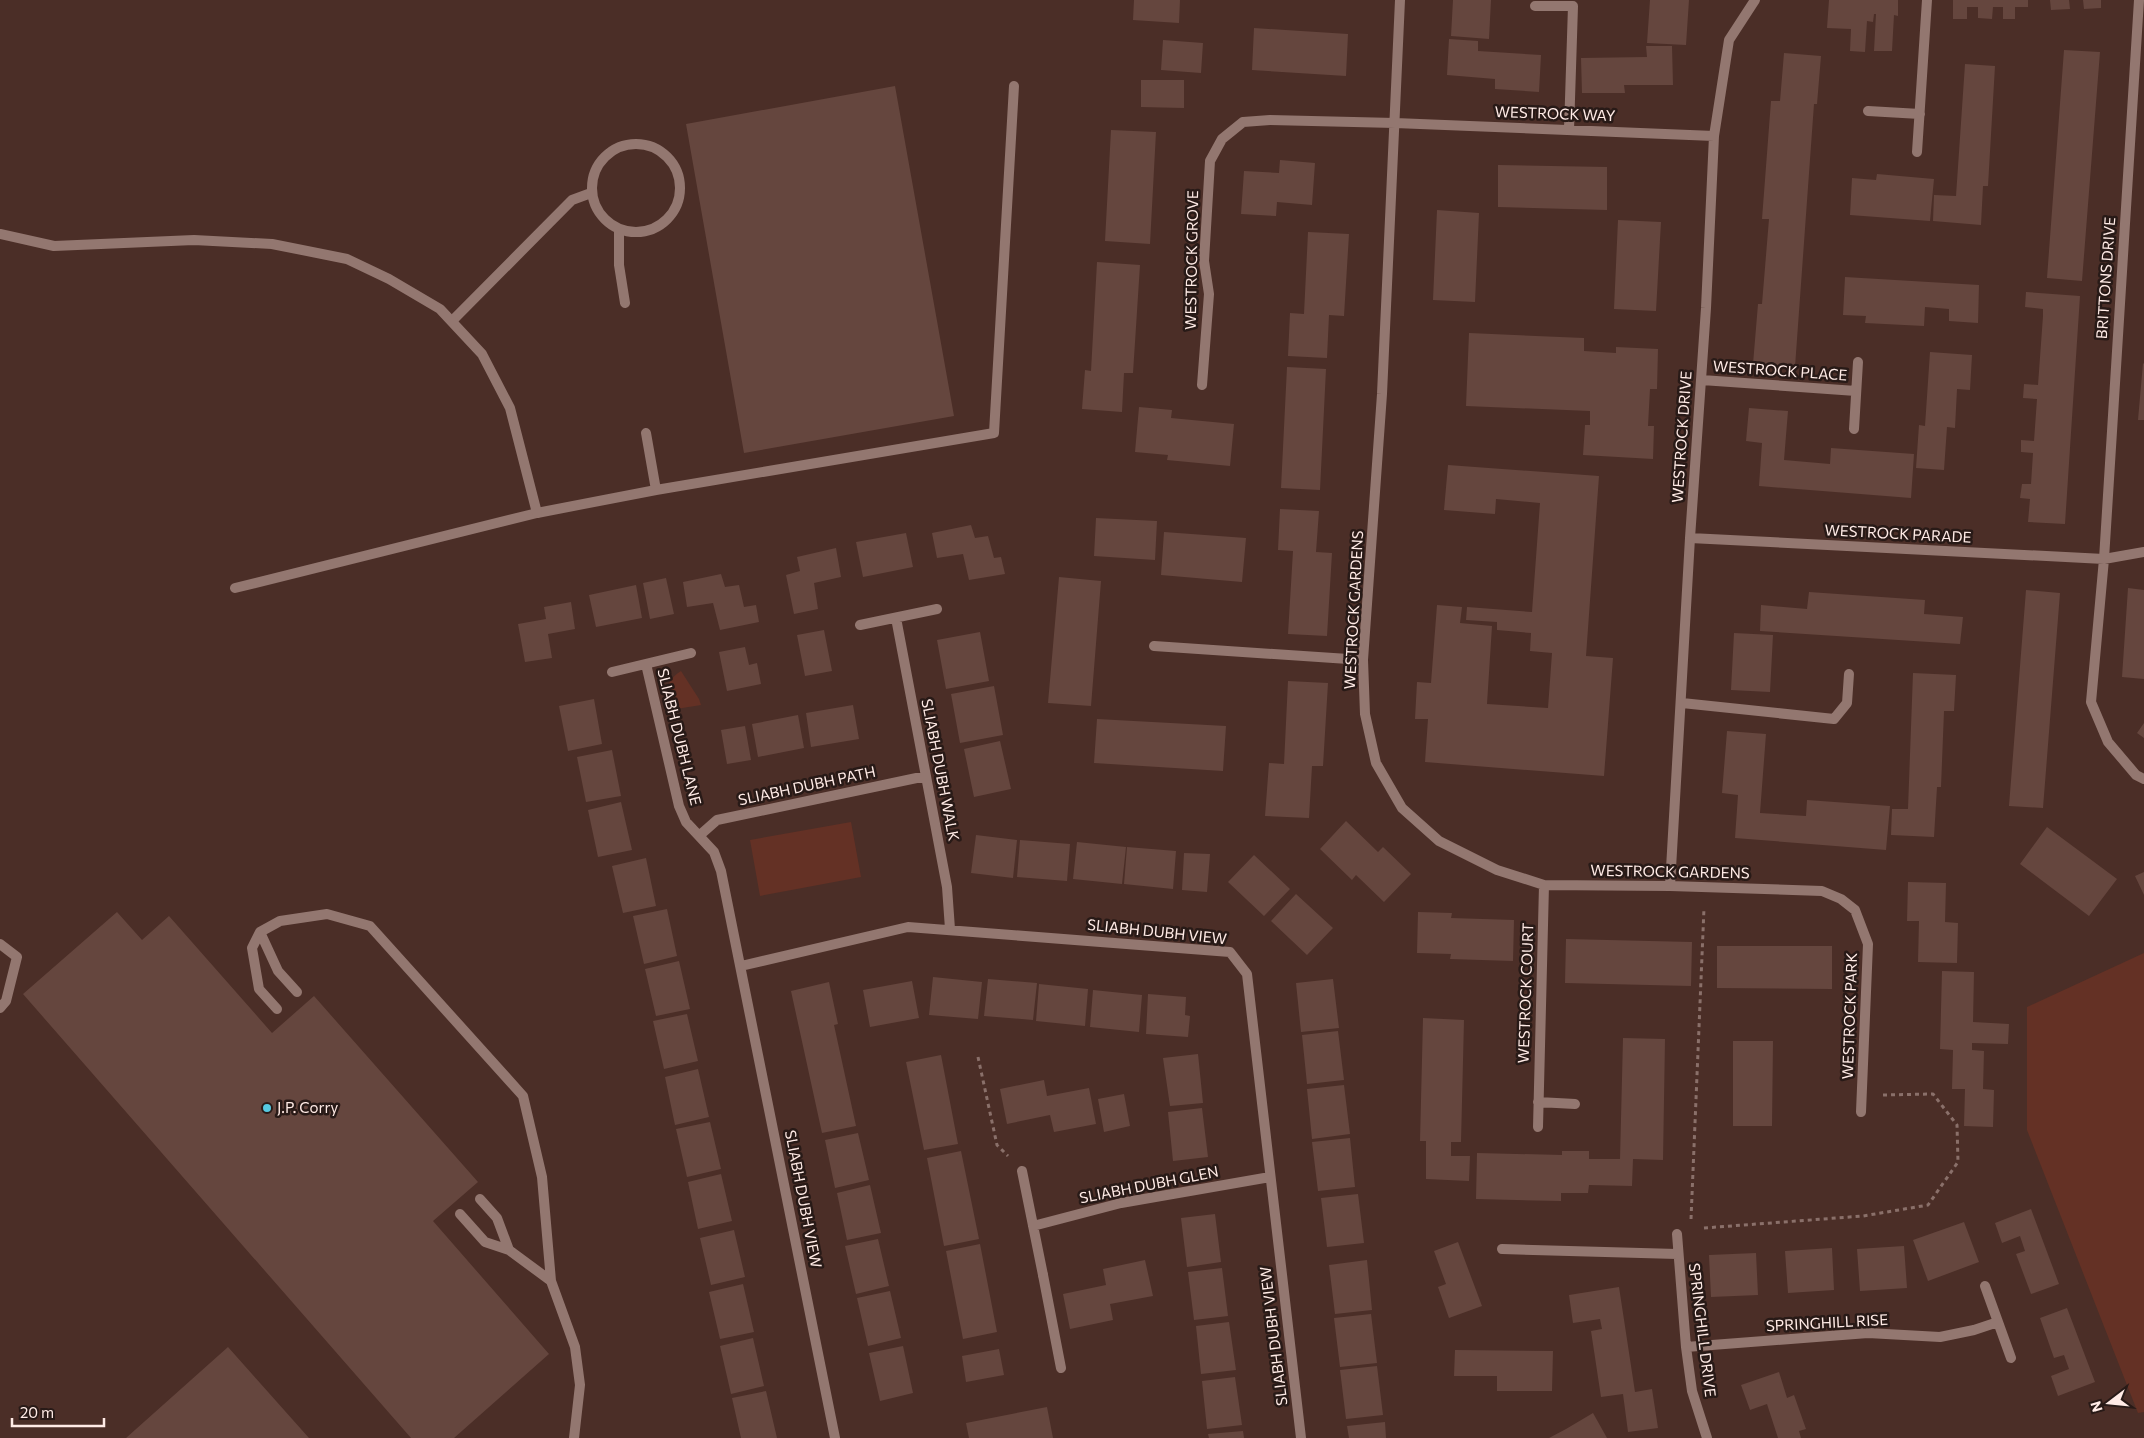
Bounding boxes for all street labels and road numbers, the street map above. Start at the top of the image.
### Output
street label: WESTROCK WAY [1494,102,1616,124]
street label: WESTROCK GROVE [1181,190,1201,330]
street label: BRITTONS DRIVE [2092,216,2118,340]
street label: WESTROCK PLACE [1712,356,1848,384]
street label: WESTROCK DRIVE [1667,370,1695,503]
street label: WESTROCK PARADE [1824,520,1972,546]
street label: WESTROCK GARDENS [1340,530,1366,690]
street label: SLIABH DUBH LANE [654,666,706,807]
street label: SLIABH DUBH WALK [918,697,964,843]
street label: SLIABH DUBH PATH [736,762,877,808]
street label: WESTROCK GARDENS [1590,861,1750,881]
street label: SLIABH DUBH VIEW [1086,915,1228,947]
street label: WESTROCK COURT [1514,922,1536,1064]
street label: WESTROCK PARK [1838,952,1860,1080]
street label: SLIABH DUBH VIEW [782,1128,826,1269]
street label: SLIABH DUBH GLEN [1078,1162,1220,1206]
street label: SPRINGHILL DRIVE [1686,1262,1720,1398]
street label: SLIABH DUBH VIEW [1256,1265,1290,1407]
street label: SPRINGHILL RISE [1765,1310,1889,1334]

